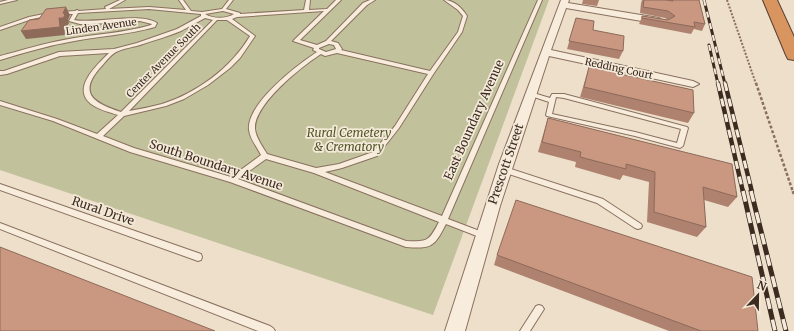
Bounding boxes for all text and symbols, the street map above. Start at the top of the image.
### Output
street label: Linden Avenue [65,15,137,38]
street label: Center Avenue South [123,20,204,100]
street label: Redding Court [584,55,654,82]
street label: East Boundary Avenue [440,57,507,182]
street label: Prescott Street [485,121,526,206]
park label: Rural Cemetery & Crematory [307,125,392,154]
street label: South Boundary Avenue [148,136,285,193]
street label: Rural Drive [70,193,136,228]
north arrow [738,275,778,315]
text: N [755,278,769,294]

